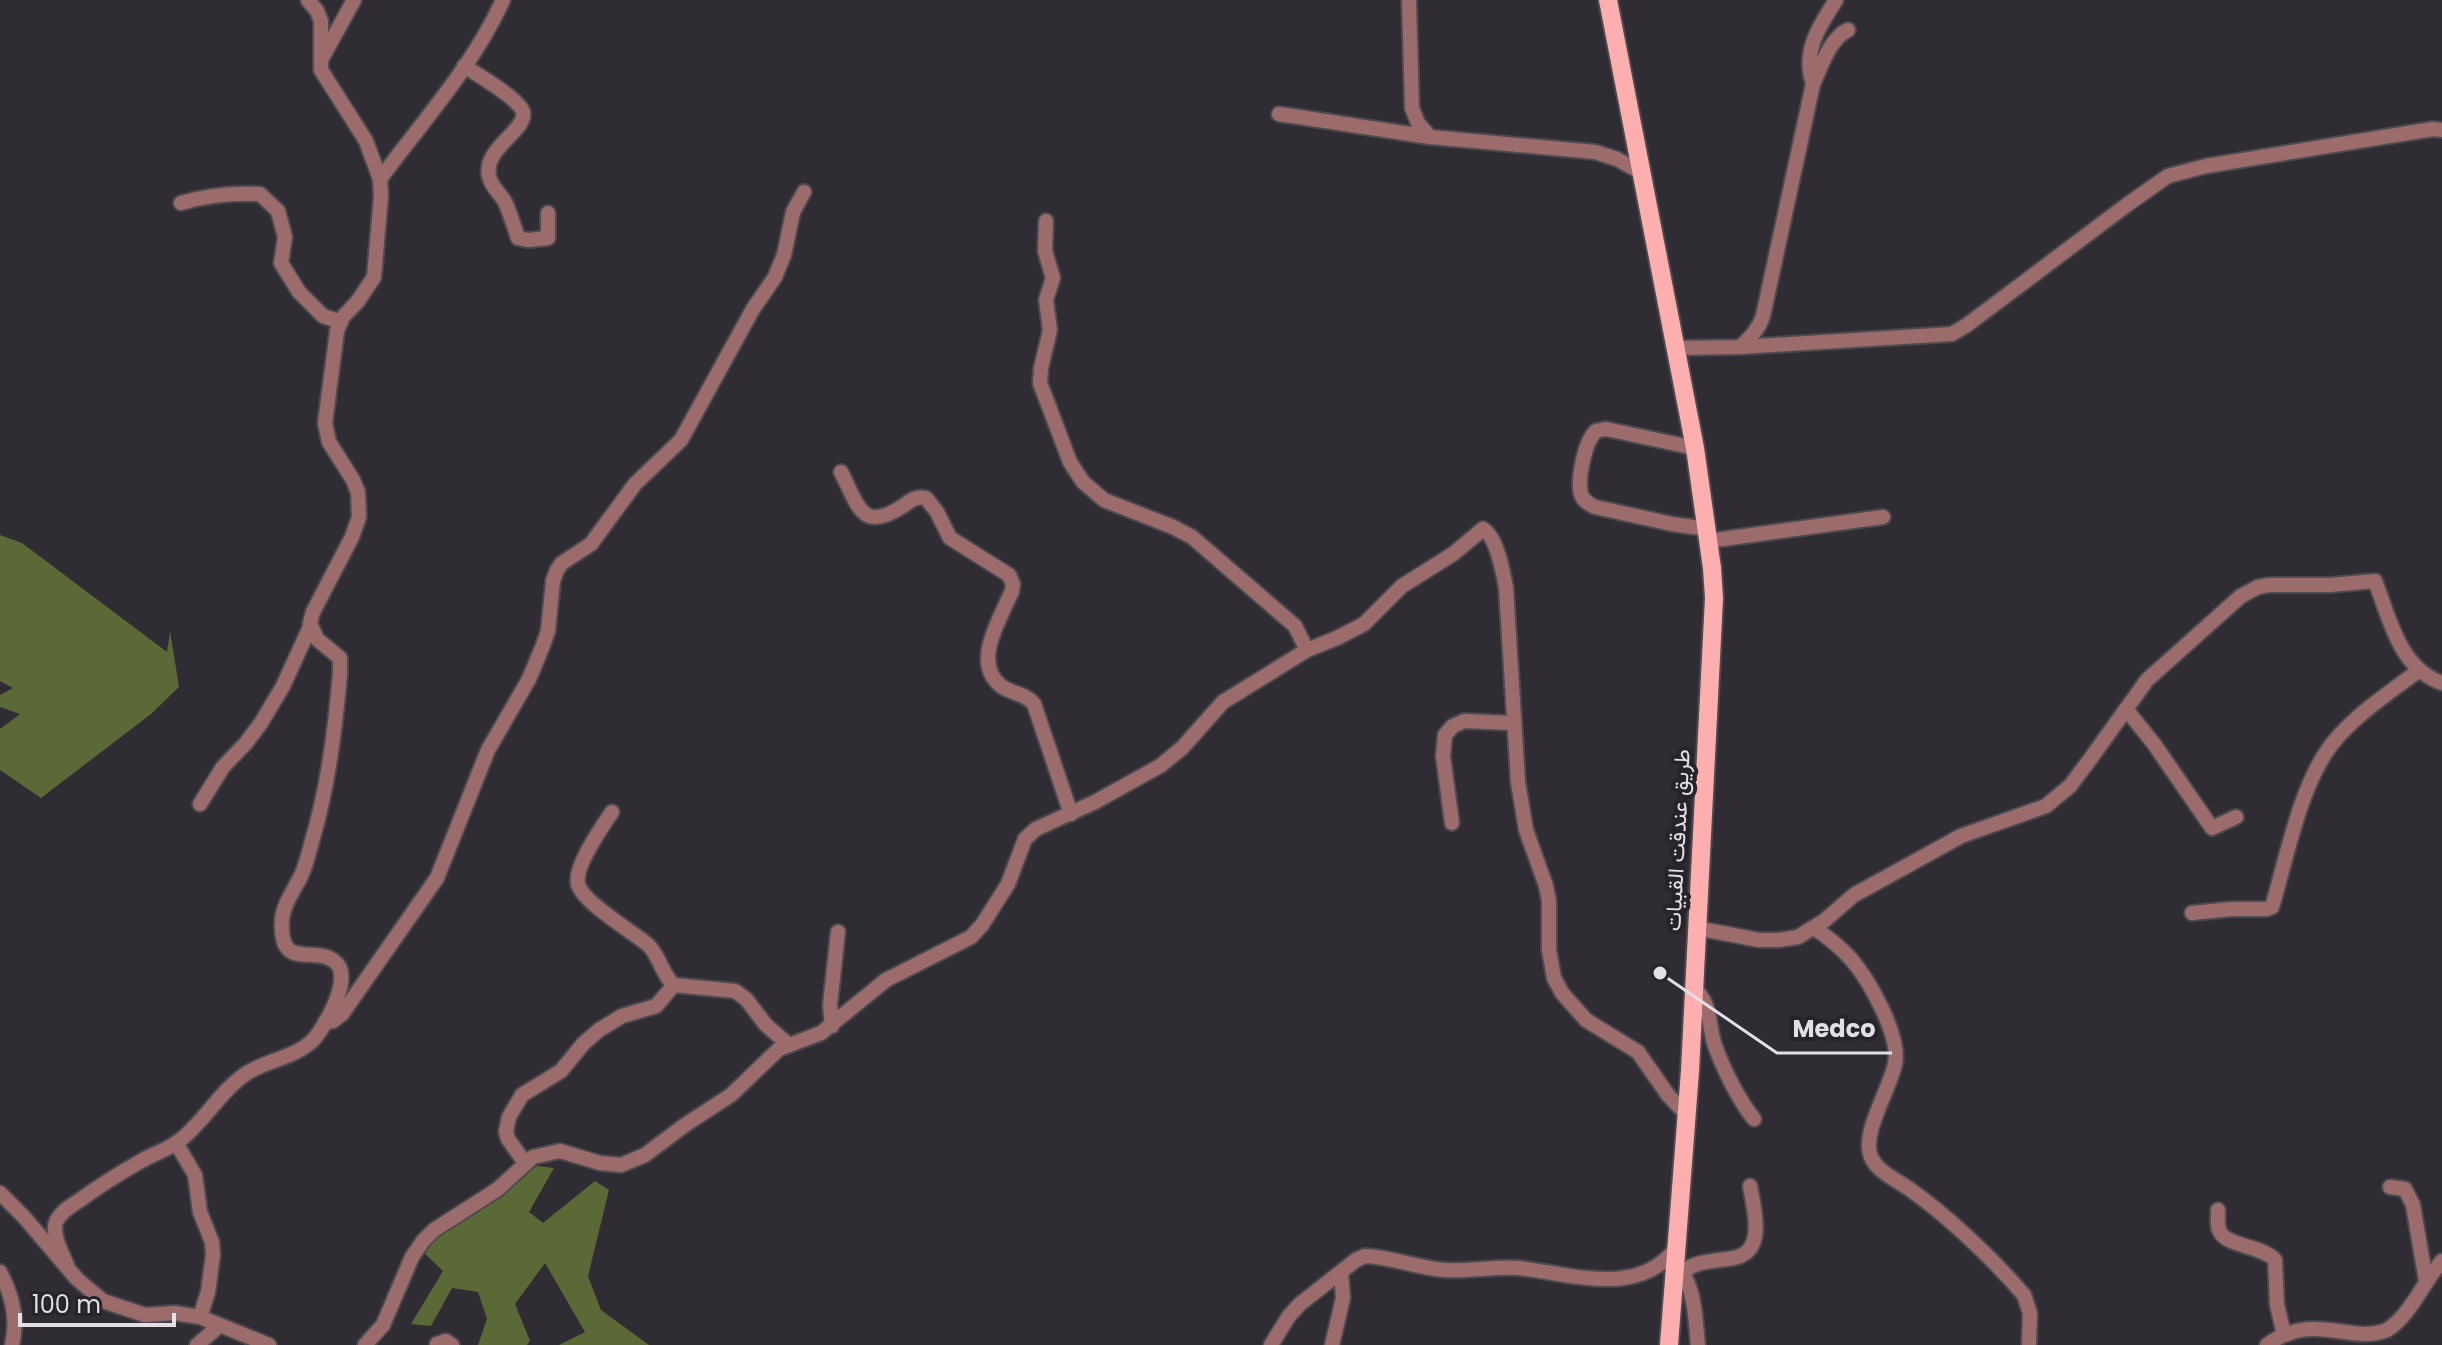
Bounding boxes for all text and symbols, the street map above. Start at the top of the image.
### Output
street label: طريق عندقت القبيات [1657,748,1698,932]
callout: Medco [1777,1005,1892,1053]
text: Medco [1793,1012,1875,1045]
scale bar [20,1277,174,1327]
text: 100 m [32,1288,101,1321]

